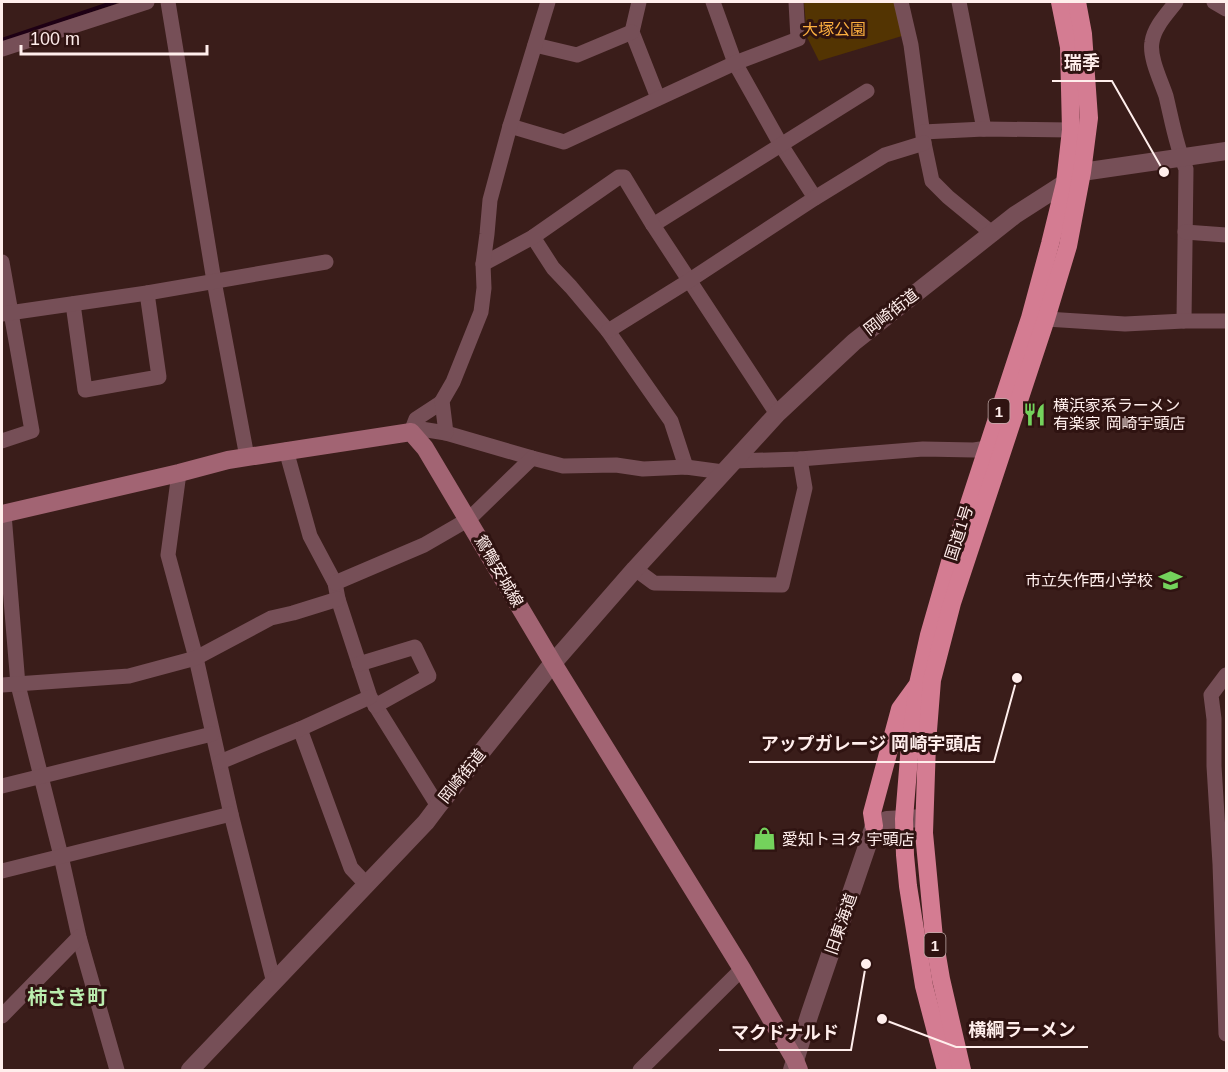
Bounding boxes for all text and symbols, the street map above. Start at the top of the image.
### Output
scale bar [21,18,207,56]
park label: 大塚公園 [802,21,866,38]
text: 100 m [30,29,80,49]
callout: 瑞季 [1052,45,1112,81]
text: 瑞季 [1064,53,1100,73]
street label: 岡崎街道 [861,286,921,338]
place label: 横浜家系ラーメン 有楽家 岡崎宇頭店 [1053,397,1185,432]
road number: 1 [988,399,1010,423]
restaurant icon: 横浜家系ラーメン 有楽家 岡崎宇頭店 [1022,401,1048,427]
street label: 国道1号 [942,503,976,563]
street label: 鴛鴨安城線 [472,532,526,610]
school or university icon: 市立矢作西小学校 [1158,567,1184,593]
place label: 市立矢作西小学校 [1025,572,1153,589]
callout: アップガレージ 岡崎宇頭店 [749,726,994,762]
text: アップガレージ 岡崎宇頭店 [761,734,981,754]
street label: 岡崎街道 [435,746,489,806]
shop icon: 愛知トヨタ 宇頭店 [751,826,777,852]
place label: 愛知トヨタ 宇頭店 [782,831,914,848]
street label: 旧東海道 [823,891,859,957]
road number: 1 [924,933,946,957]
district label: 柿さき町 [27,986,107,1008]
callout: 横綱ラーメン [956,1011,1088,1047]
callout: マクドナルド [719,1014,851,1050]
text: 横綱ラーメン [968,1020,1076,1040]
text: マクドナルド [731,1023,839,1043]

